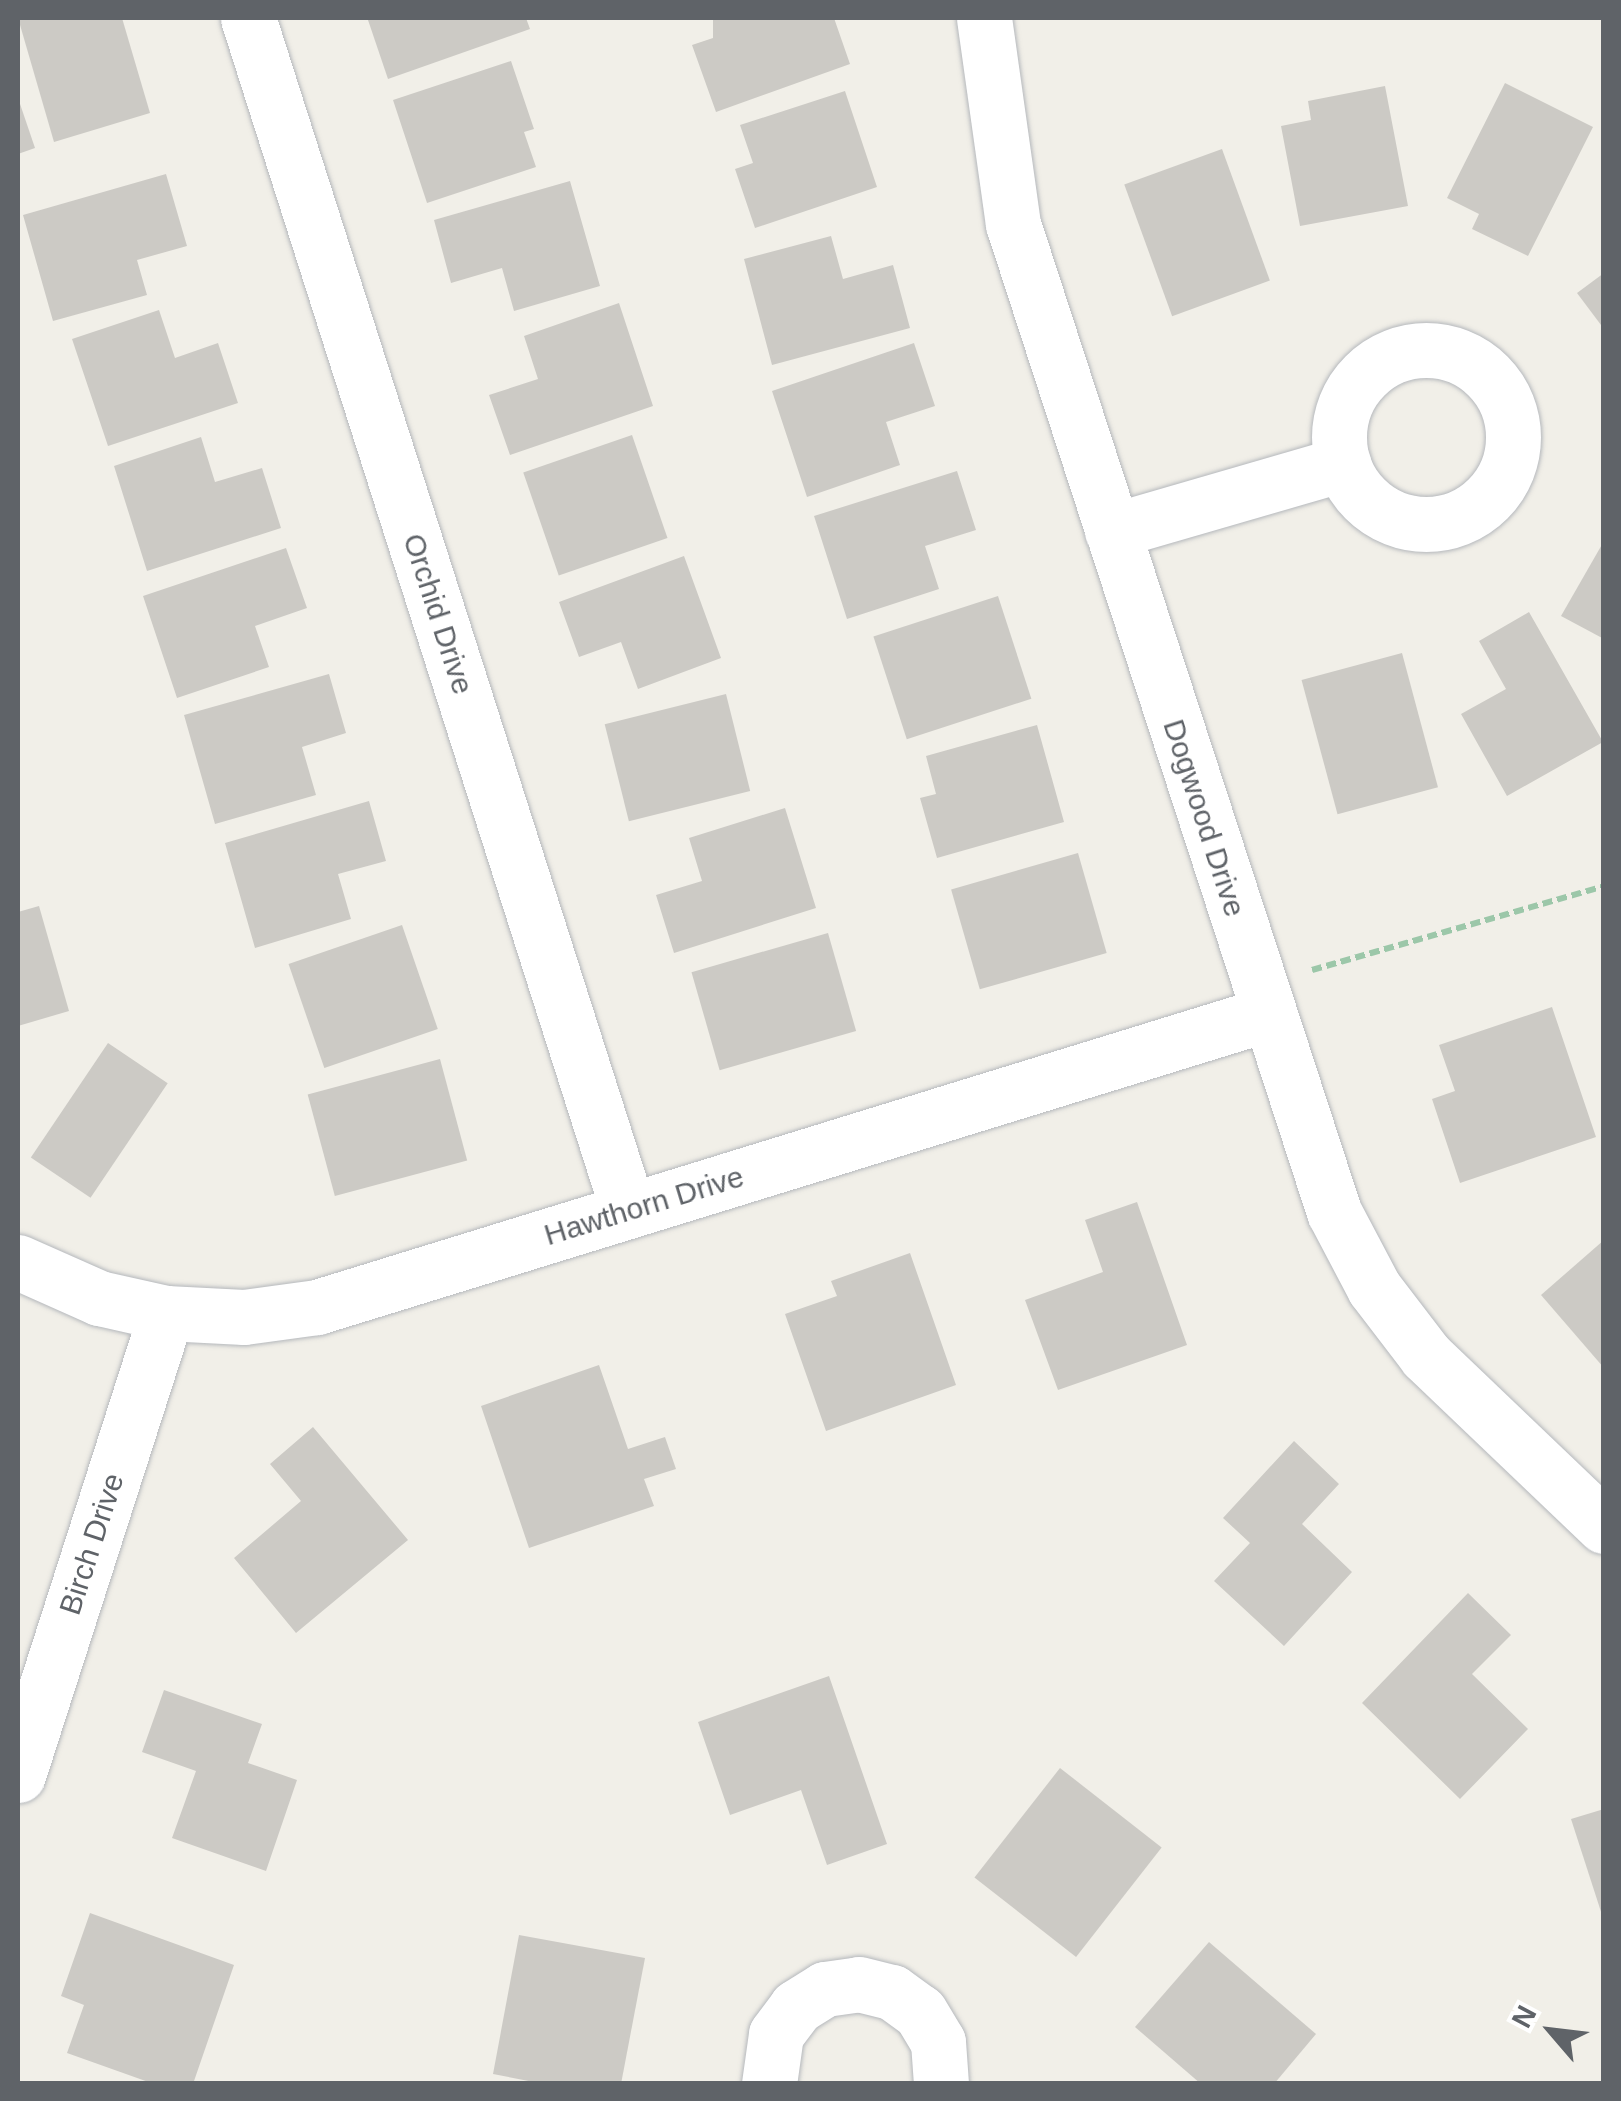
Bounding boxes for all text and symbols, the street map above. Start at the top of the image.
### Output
street label: Orchid Drive [395,529,481,699]
street label: Dogwood Drive [1155,715,1253,921]
street label: Hawthorn Drive [540,1159,748,1253]
street label: Birch Drive [52,1469,132,1619]
north arrow [1501,1981,1601,2081]
text: N [1506,2000,1543,2033]

